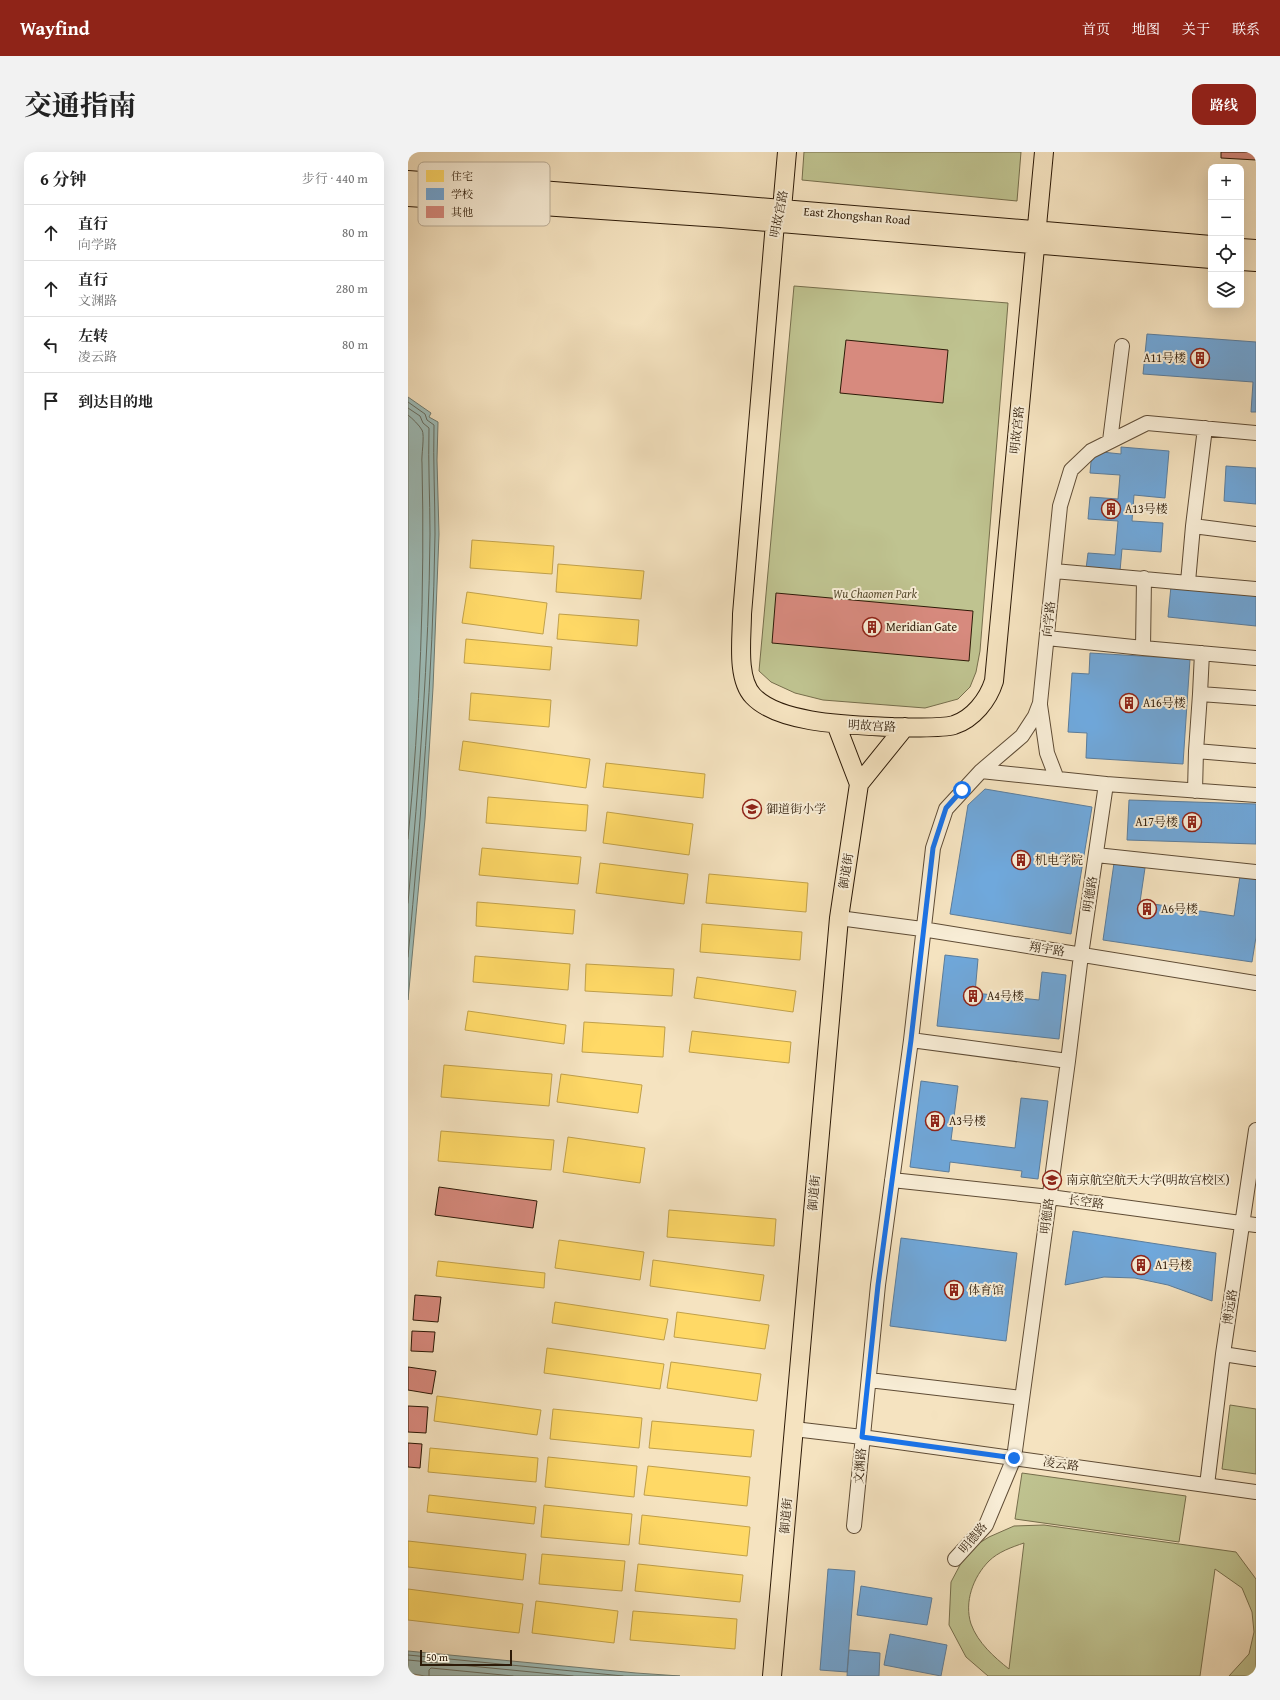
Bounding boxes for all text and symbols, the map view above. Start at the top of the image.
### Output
text: Wayfind [20,14,90,42]
text: 首页 [1082,19,1110,39]
text: 地图 [1132,19,1160,39]
text: 关于 [1182,19,1210,39]
text: 联系 [1232,19,1260,39]
text: 交通指南 [24,84,136,125]
button: 路线 [1192,84,1256,125]
legend [418,162,550,226]
map controls [1208,164,1244,308]
button: + [1208,164,1244,200]
text: 6 分钟 [40,166,87,191]
text: 住宅 [451,168,473,184]
text: 步行 · 440 m [302,169,368,188]
text: 学校 [451,186,473,202]
street label: 明故宫路 [766,189,791,239]
button: − [1208,200,1244,236]
street label: East Zhongshan Road [803,202,912,229]
text: 其他 [451,204,473,220]
text: 直行 [78,213,108,234]
icon: ahead [40,222,62,244]
text: 80 m [342,223,368,242]
text: 向学路 [78,235,117,254]
button: locate [1208,236,1244,272]
text: 直行 [78,269,108,290]
button: layers [1208,272,1244,308]
icon: ahead [40,278,62,300]
text: 280 m [336,279,368,298]
text: 文渊路 [78,291,117,310]
text: 左转 [78,325,108,346]
icon: left [40,334,62,356]
text: 80 m [342,335,368,354]
text: 凌云路 [78,347,117,366]
building icon: A11号楼 [1189,347,1211,369]
place label: A11号楼 [1143,349,1186,366]
icon: arrive [40,390,62,412]
text: 到达目的地 [78,391,153,412]
street label: 明故宫路 [1006,405,1027,455]
building icon: A13号楼 [1100,498,1122,520]
place label: A13号楼 [1125,500,1168,517]
park label: Wu Chaomen Park [833,585,917,602]
street label: 向学路 [1038,600,1059,638]
building icon: Meridian Gate [861,616,883,638]
place label: Meridian Gate [886,618,958,635]
building icon: A16号楼 [1118,692,1140,714]
place label: A16号楼 [1143,694,1186,711]
street label: 明故宫路 [848,716,896,735]
route start [953,781,971,799]
school or university icon: 御道街小学 [741,798,763,820]
place label: 御道街小学 [766,800,826,817]
building icon: A17号楼 [1181,811,1203,833]
place label: A17号楼 [1135,813,1178,830]
building icon: 机电学院 [1010,849,1032,871]
street label: 御道街 [834,851,857,890]
place label: 机电学院 [1035,851,1083,868]
street label: 明德路 [1078,875,1101,913]
building icon: A6号楼 [1136,898,1158,920]
place label: A6号楼 [1161,900,1198,917]
street label: 翔宇路 [1028,937,1066,960]
building icon: A4号楼 [962,985,984,1007]
place label: A4号楼 [987,987,1024,1004]
building icon: A3号楼 [924,1110,946,1132]
place label: A3号楼 [949,1112,986,1129]
school or university icon: 南京航空航天大学(明故宫校区) [1041,1169,1063,1191]
place label: 南京航空航天大学(明故宫校区) [1066,1171,1230,1188]
street label: 御道街 [803,1173,824,1212]
street label: 长空路 [1067,1191,1105,1212]
street label: 明德路 [1036,1197,1057,1235]
building icon: A1号楼 [1130,1254,1152,1276]
place label: A1号楼 [1155,1256,1192,1273]
building icon: 体育馆 [943,1279,965,1301]
place label: 体育馆 [968,1281,1004,1298]
street label: 博远路 [1218,1288,1241,1326]
street label: 文渊路 [849,1447,870,1485]
route end [1005,1449,1023,1467]
street label: 凌云路 [1042,1453,1080,1474]
street label: 御道街 [775,1496,796,1535]
street label: 明德路 [955,1518,991,1557]
scale bar [420,1648,512,1667]
text: 50 m [426,1649,448,1665]

